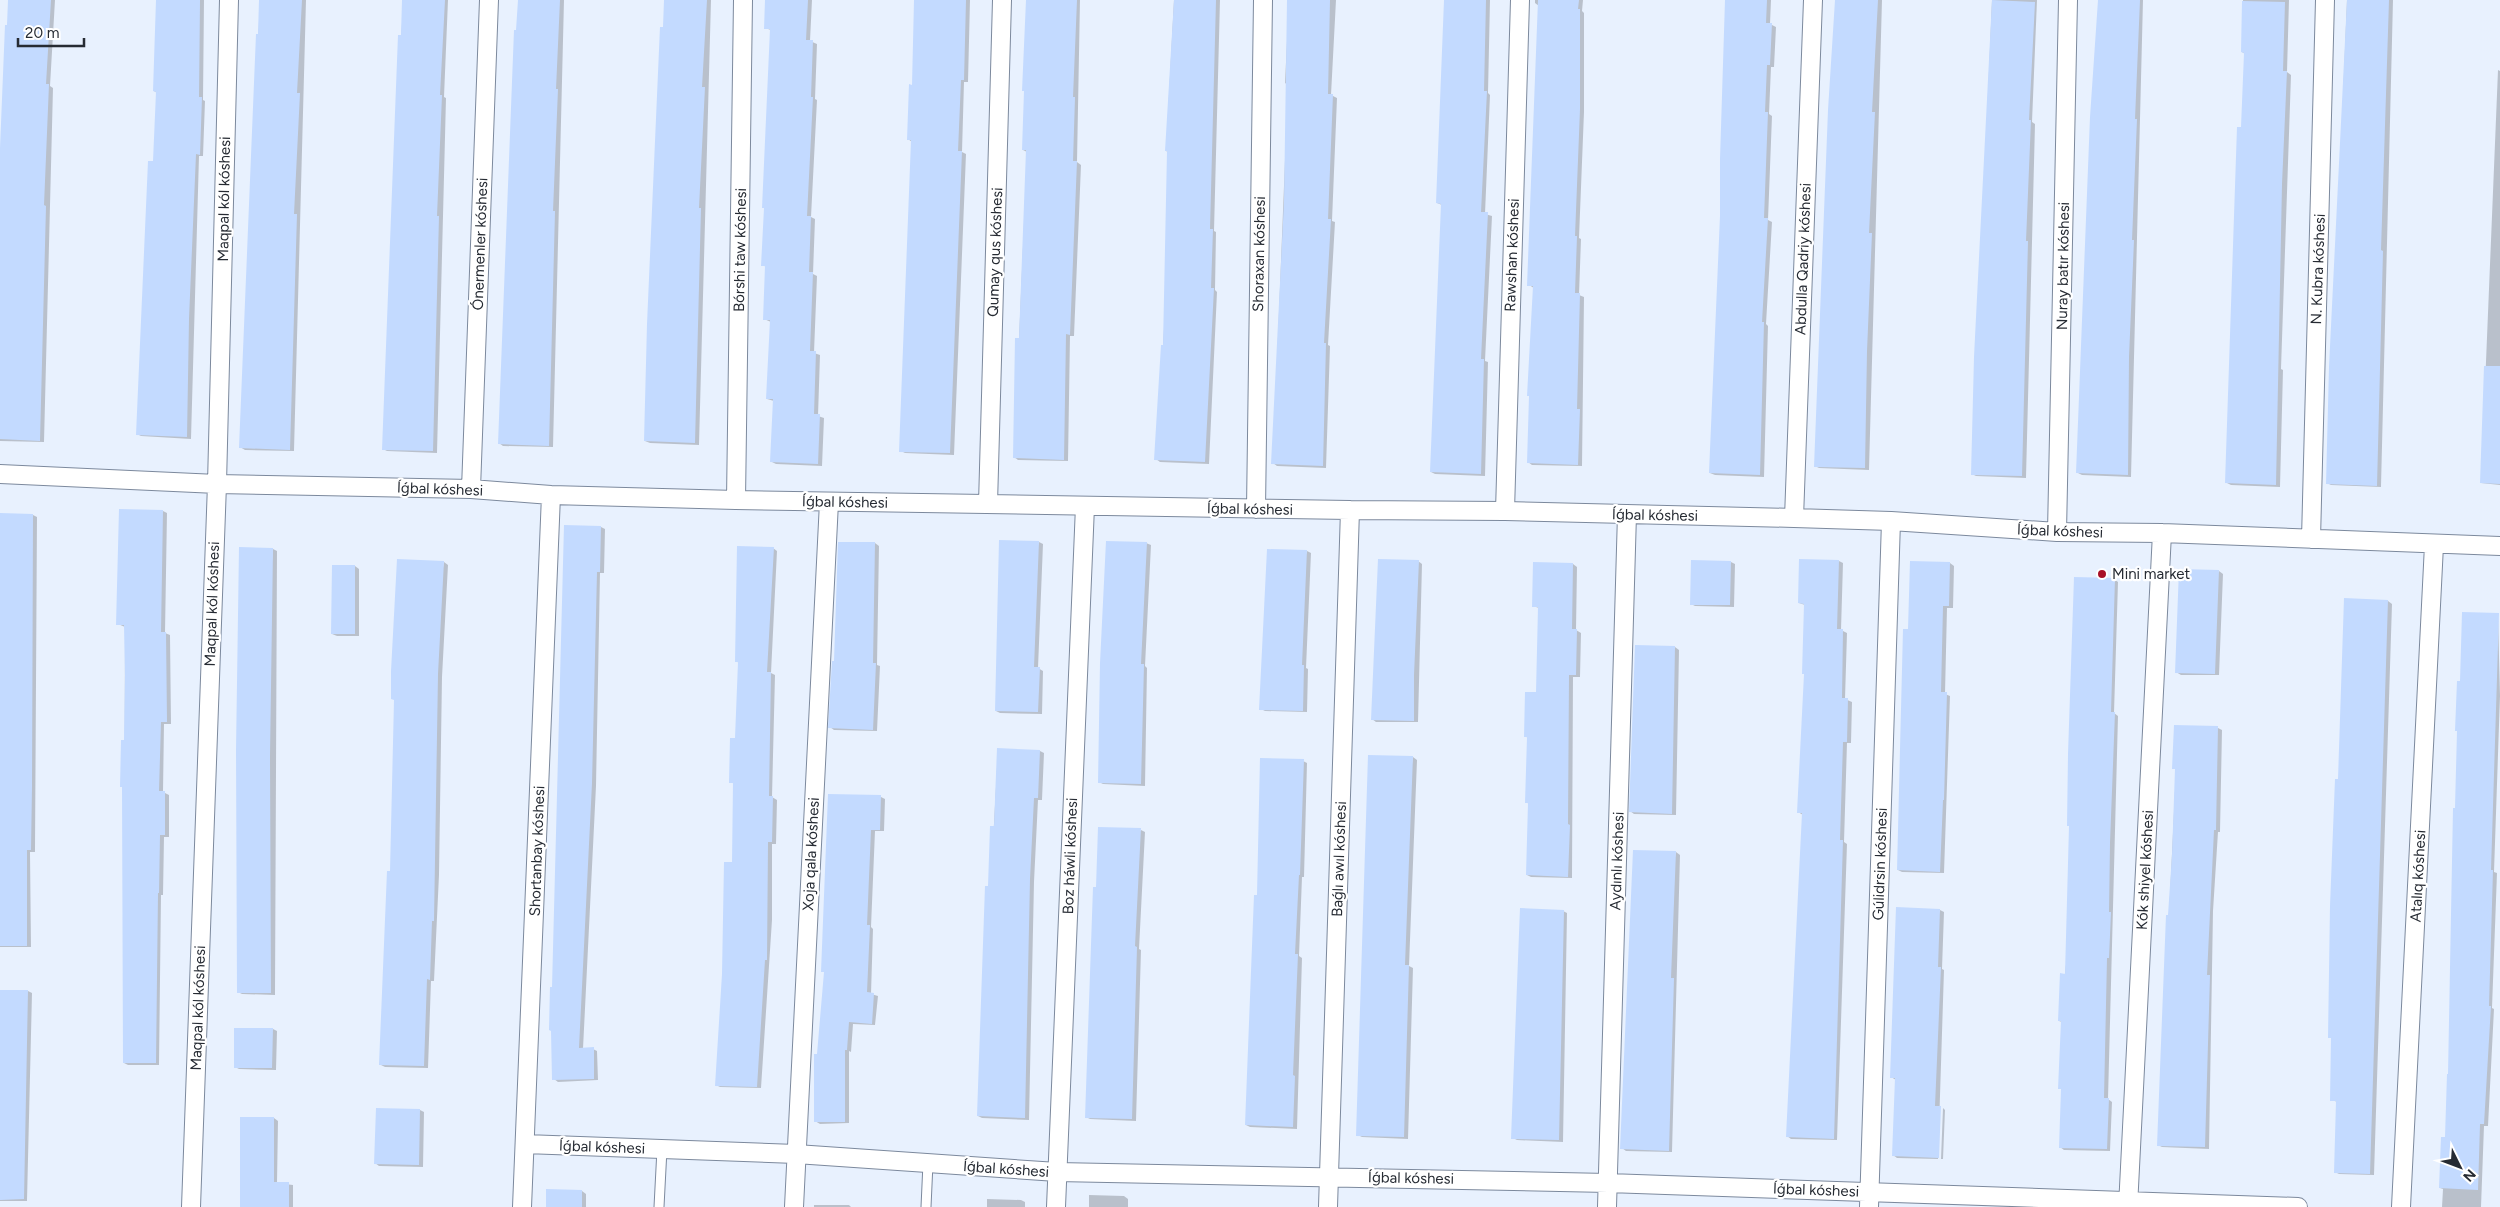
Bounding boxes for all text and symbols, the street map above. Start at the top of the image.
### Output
scale bar [18,15,84,47]
text: 20 m [25,24,59,42]
street label: Maqpal kól kóshesi [214,136,234,262]
street label: Ónermenler kóshesi [469,177,491,311]
street label: Abdulla Qadriy kóshesi [1791,183,1815,335]
street label: Qumay qus kóshesi [984,187,1006,317]
street label: Bórshi taw kóshesi [730,188,750,312]
street label: Shoraxan kóshesi [1249,196,1269,312]
street label: Rawshan kóshesi [1501,198,1523,312]
street label: Nuray batır kóshesi [2053,202,2073,330]
street label: N. Kubra kóshesi [2307,213,2329,325]
street label: Íǵbal kóshesi [397,479,483,499]
street label: Íǵbal kóshesi [802,492,888,512]
street label: Íǵbal kóshesi [1207,499,1293,519]
street label: Íǵbal kóshesi [1612,505,1698,525]
street label: Íǵbal kóshesi [2017,521,2103,541]
street label: Maqpal kól kóshesi [201,541,223,667]
place label: Mini market [2112,565,2191,583]
marker: Mini market [2096,568,2108,580]
street label: Shortanbay kóshesi [526,785,548,917]
street label: Xoja qala kóshesi [799,797,823,911]
street label: Boz háwli kóshesi [1059,797,1081,915]
street label: Baǵlı awıl kóshesi [1328,801,1350,917]
street label: Gúlidrsin kóshesi [1869,807,1891,921]
street label: Kók shiyel kóshesi [2133,809,2157,931]
street label: Aydınlı kóshesi [1606,811,1628,911]
street label: Atalıq kóshesi [2407,829,2429,923]
street label: Maqpal kól kóshesi [187,945,209,1071]
street label: Íǵbal kóshesi [559,1137,645,1157]
north arrow [2435,1142,2485,1192]
street label: Íǵbal kóshesi [962,1157,1050,1181]
text: N [2459,1166,2479,1185]
street label: Íǵbal kóshesi [1368,1168,1454,1188]
street label: Íǵbal kóshesi [1773,1180,1859,1200]

